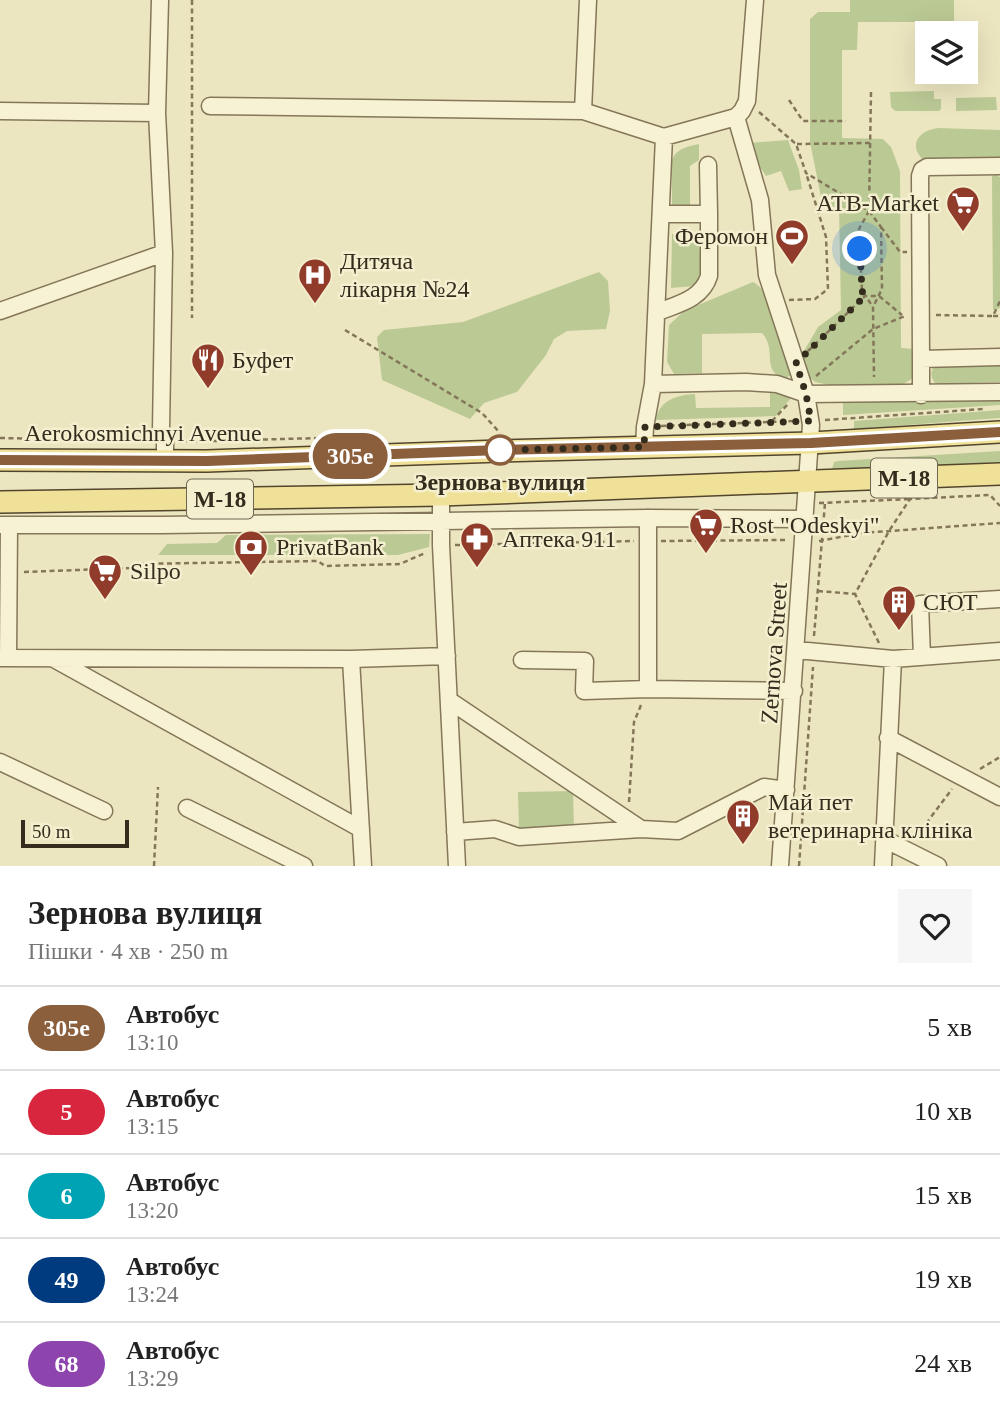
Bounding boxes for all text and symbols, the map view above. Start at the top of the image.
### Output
map controls [915,21,978,84]
button: layers [915,21,978,84]
supermarket icon: ATB-Market [944,184,982,233]
place label: ATB-Market [816,190,939,216]
sports icon: Феромон [773,217,811,266]
place label: Феромон [675,223,768,249]
your location [842,231,877,266]
place label: Дитяча лікарня №24 [340,248,469,302]
hospital icon: Дитяча лікарня №24 [296,256,334,305]
restaurant icon: Буфет [189,341,227,390]
place label: Буфет [232,347,294,373]
street label: Aerokosmichnyi Avenue [24,420,262,446]
line badge: 305e [301,433,399,479]
marker: Зернова вулиця [485,435,515,465]
text: 305e [327,443,373,469]
road number: М-18 [871,458,937,498]
place label: Зернова вулиця [415,469,585,495]
road number: М-18 [187,480,253,519]
supermarket icon: Rost "Odeskyi" [687,506,725,555]
place label: Rost "Odeskyi" [730,512,880,538]
pharmacy icon: Аптека 911 [458,520,496,569]
place label: Аптека 911 [502,526,616,552]
bank icon: PrivatBank [232,528,270,577]
place label: PrivatBank [276,534,384,560]
supermarket icon: Silpo [86,552,124,601]
place label: Silpo [130,558,181,584]
street label: Zernova Street [756,581,792,725]
building icon: СЮТ [880,583,918,632]
place label: СЮТ [923,589,978,615]
place label: Май пет ветеринарна клініка [768,789,973,843]
building icon: Май пет ветеринарна клініка [724,797,762,846]
scale bar [21,817,130,849]
text: 50 m [32,821,71,842]
button: heart [898,889,972,963]
text: Зернова вулиця [28,895,262,931]
text: Пішки · 4 хв · 250 m [28,939,228,964]
text: Автобус [126,1000,219,1029]
text: 5 хв [927,1013,972,1042]
text: 305e [43,1015,90,1041]
text: 13:10 [126,1030,178,1055]
text: Автобус [126,1084,219,1113]
text: 10 хв [914,1097,972,1126]
text: 5 [61,1099,73,1125]
text: 13:15 [126,1114,178,1139]
text: Автобус [126,1168,219,1197]
text: 15 хв [914,1181,972,1210]
text: 6 [61,1183,73,1209]
text: 13:20 [126,1198,178,1223]
text: Автобус [126,1252,219,1281]
text: 19 хв [914,1265,972,1294]
text: 49 [55,1267,79,1293]
text: 13:24 [126,1282,178,1307]
text: Автобус [126,1336,219,1365]
text: 24 хв [914,1349,972,1378]
text: 68 [55,1351,79,1377]
text: 13:29 [126,1366,178,1391]

